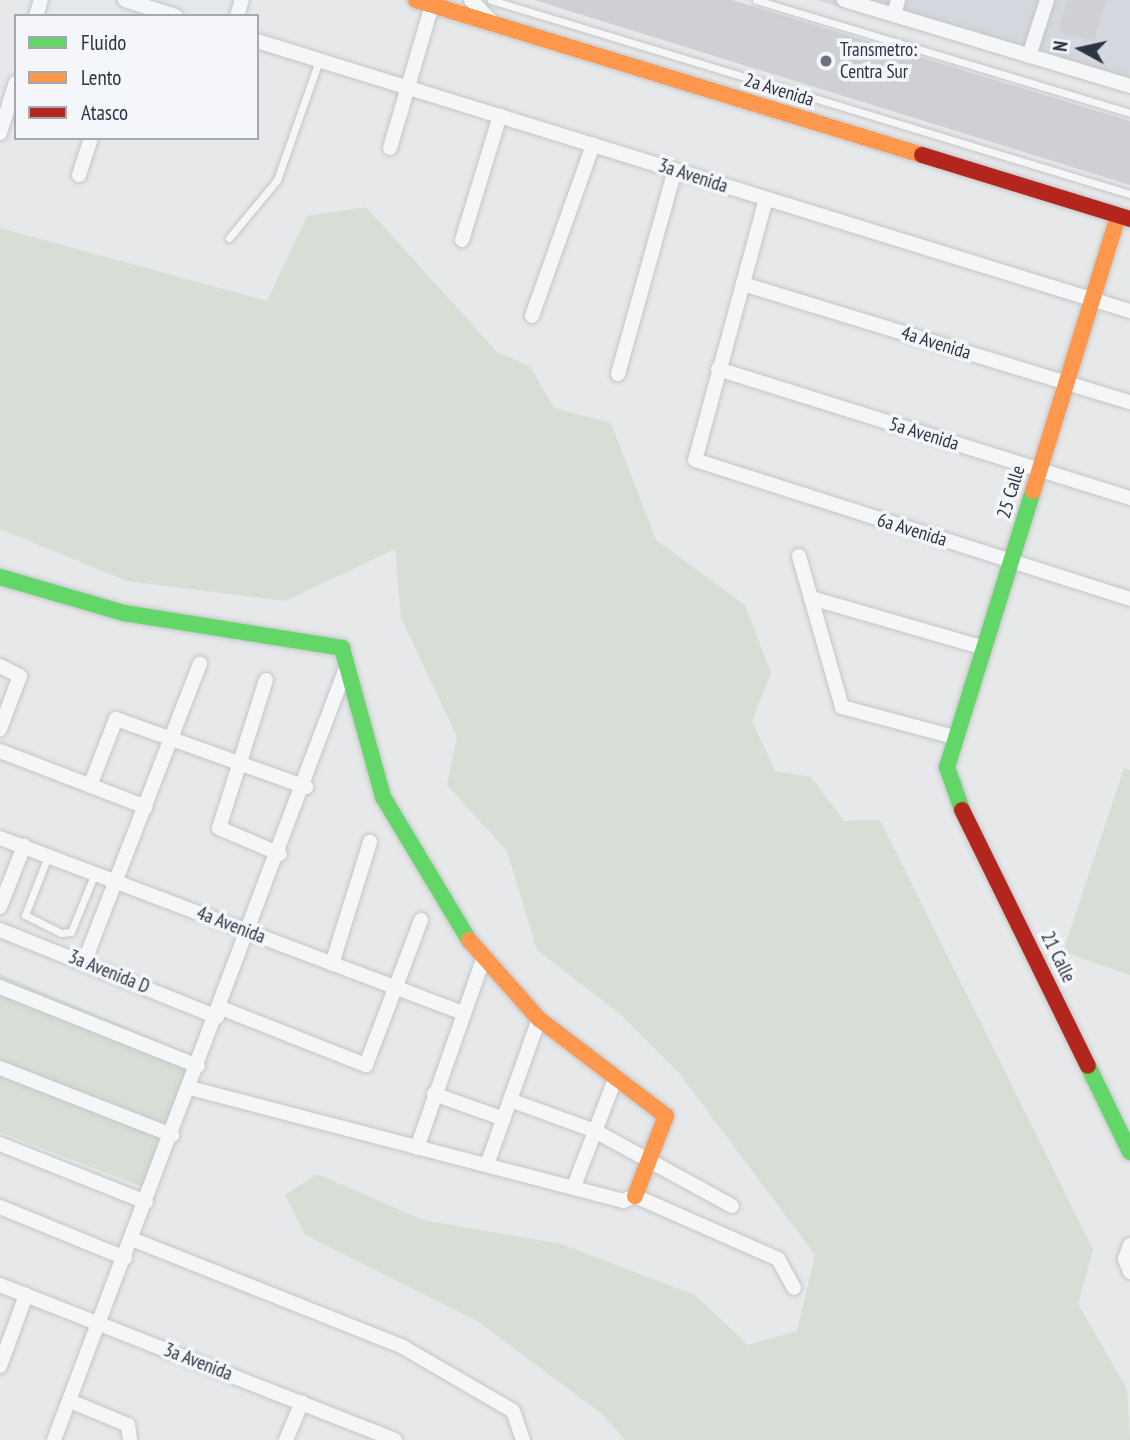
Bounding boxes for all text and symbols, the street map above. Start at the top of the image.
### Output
legend [14,14,259,140]
north arrow [1046,14,1116,84]
text: Fluido [81,29,126,56]
place label: Transmetro: Centra Sur [840,39,917,83]
text: N [1048,39,1073,53]
marker: Transmetro: Centra Sur [818,53,834,69]
text: Lento [81,64,121,91]
street label: 2a Avenida [741,69,817,111]
text: Atasco [81,99,128,126]
street label: 3a Avenida [655,154,731,198]
street label: 4a Avenida [898,322,974,364]
street label: 5a Avenida [886,413,962,455]
street label: 25 Calle [992,463,1030,521]
street label: 6a Avenida [874,509,950,551]
street label: 4a Avenida [193,901,269,949]
street label: 21 Calle [1036,928,1080,986]
street label: 3a Avenida D [65,945,153,999]
street label: 3a Avenida [160,1338,236,1386]

